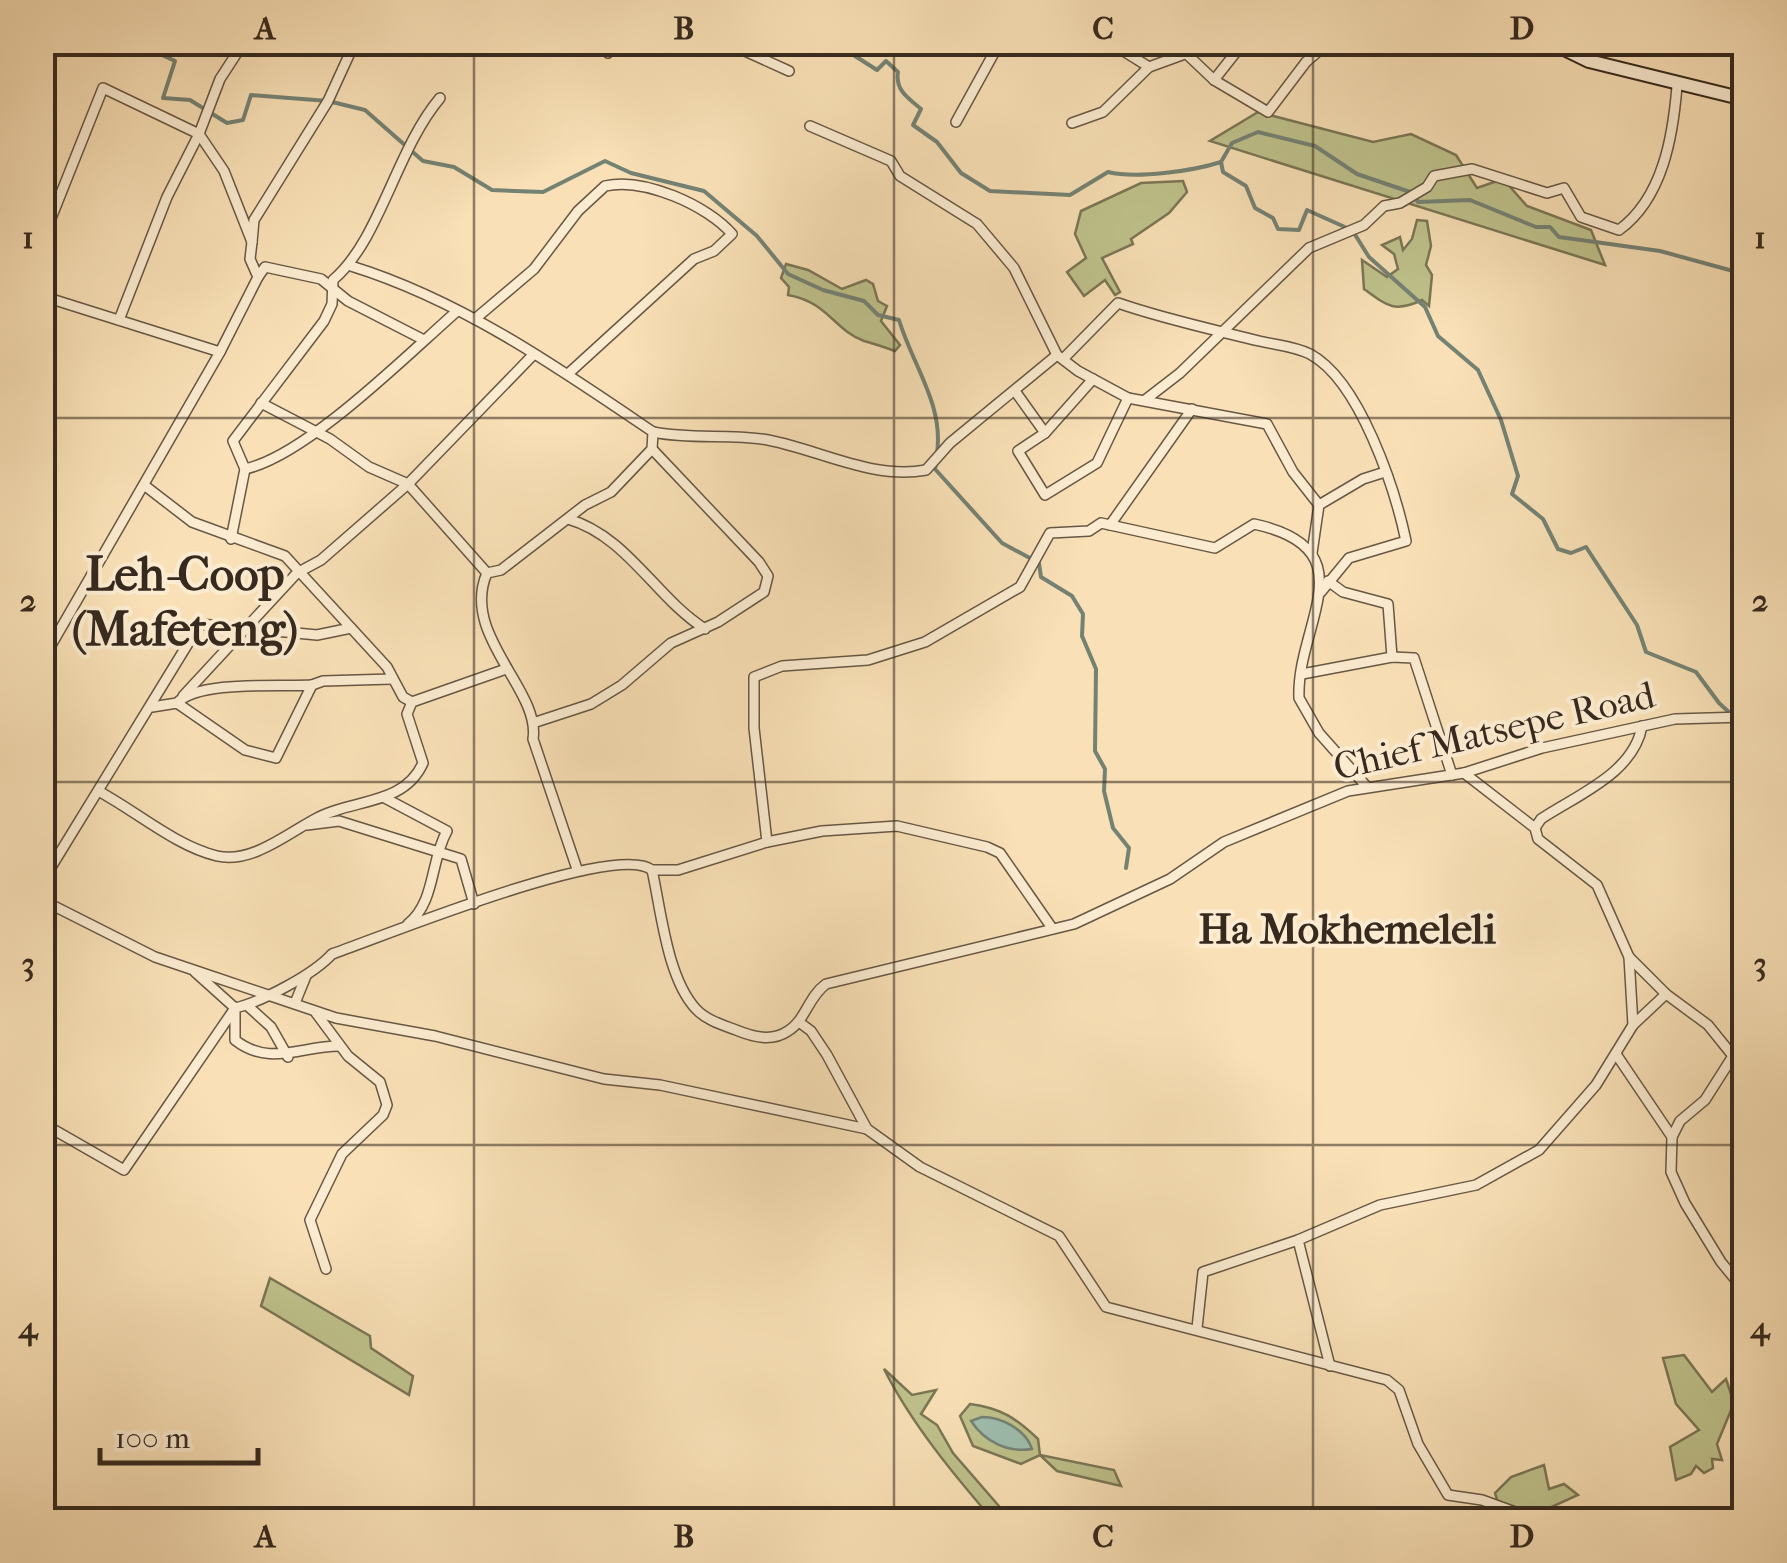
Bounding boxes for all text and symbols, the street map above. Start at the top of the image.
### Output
text: A [253,10,277,47]
text: B [674,10,694,47]
text: C [1092,10,1114,47]
text: D [1510,10,1534,47]
text: 1 [22,219,34,256]
text: 1 [1754,219,1766,256]
district label: Leh-Coop (Mafeteng) [72,546,298,657]
text: 2 [20,582,36,619]
text: 2 [1752,582,1768,619]
street label: Chief Matsepe Road [1329,672,1659,790]
district label: Ha Mokhemeleli [1198,905,1496,954]
text: 3 [21,945,35,982]
text: 3 [1753,945,1767,982]
text: 4 [18,1309,40,1347]
text: 4 [1750,1309,1772,1347]
scale bar [100,1403,258,1465]
text: 100 m [115,1421,190,1456]
text: A [253,1518,277,1555]
text: B [674,1518,694,1555]
text: C [1092,1518,1114,1555]
text: D [1510,1518,1534,1555]

